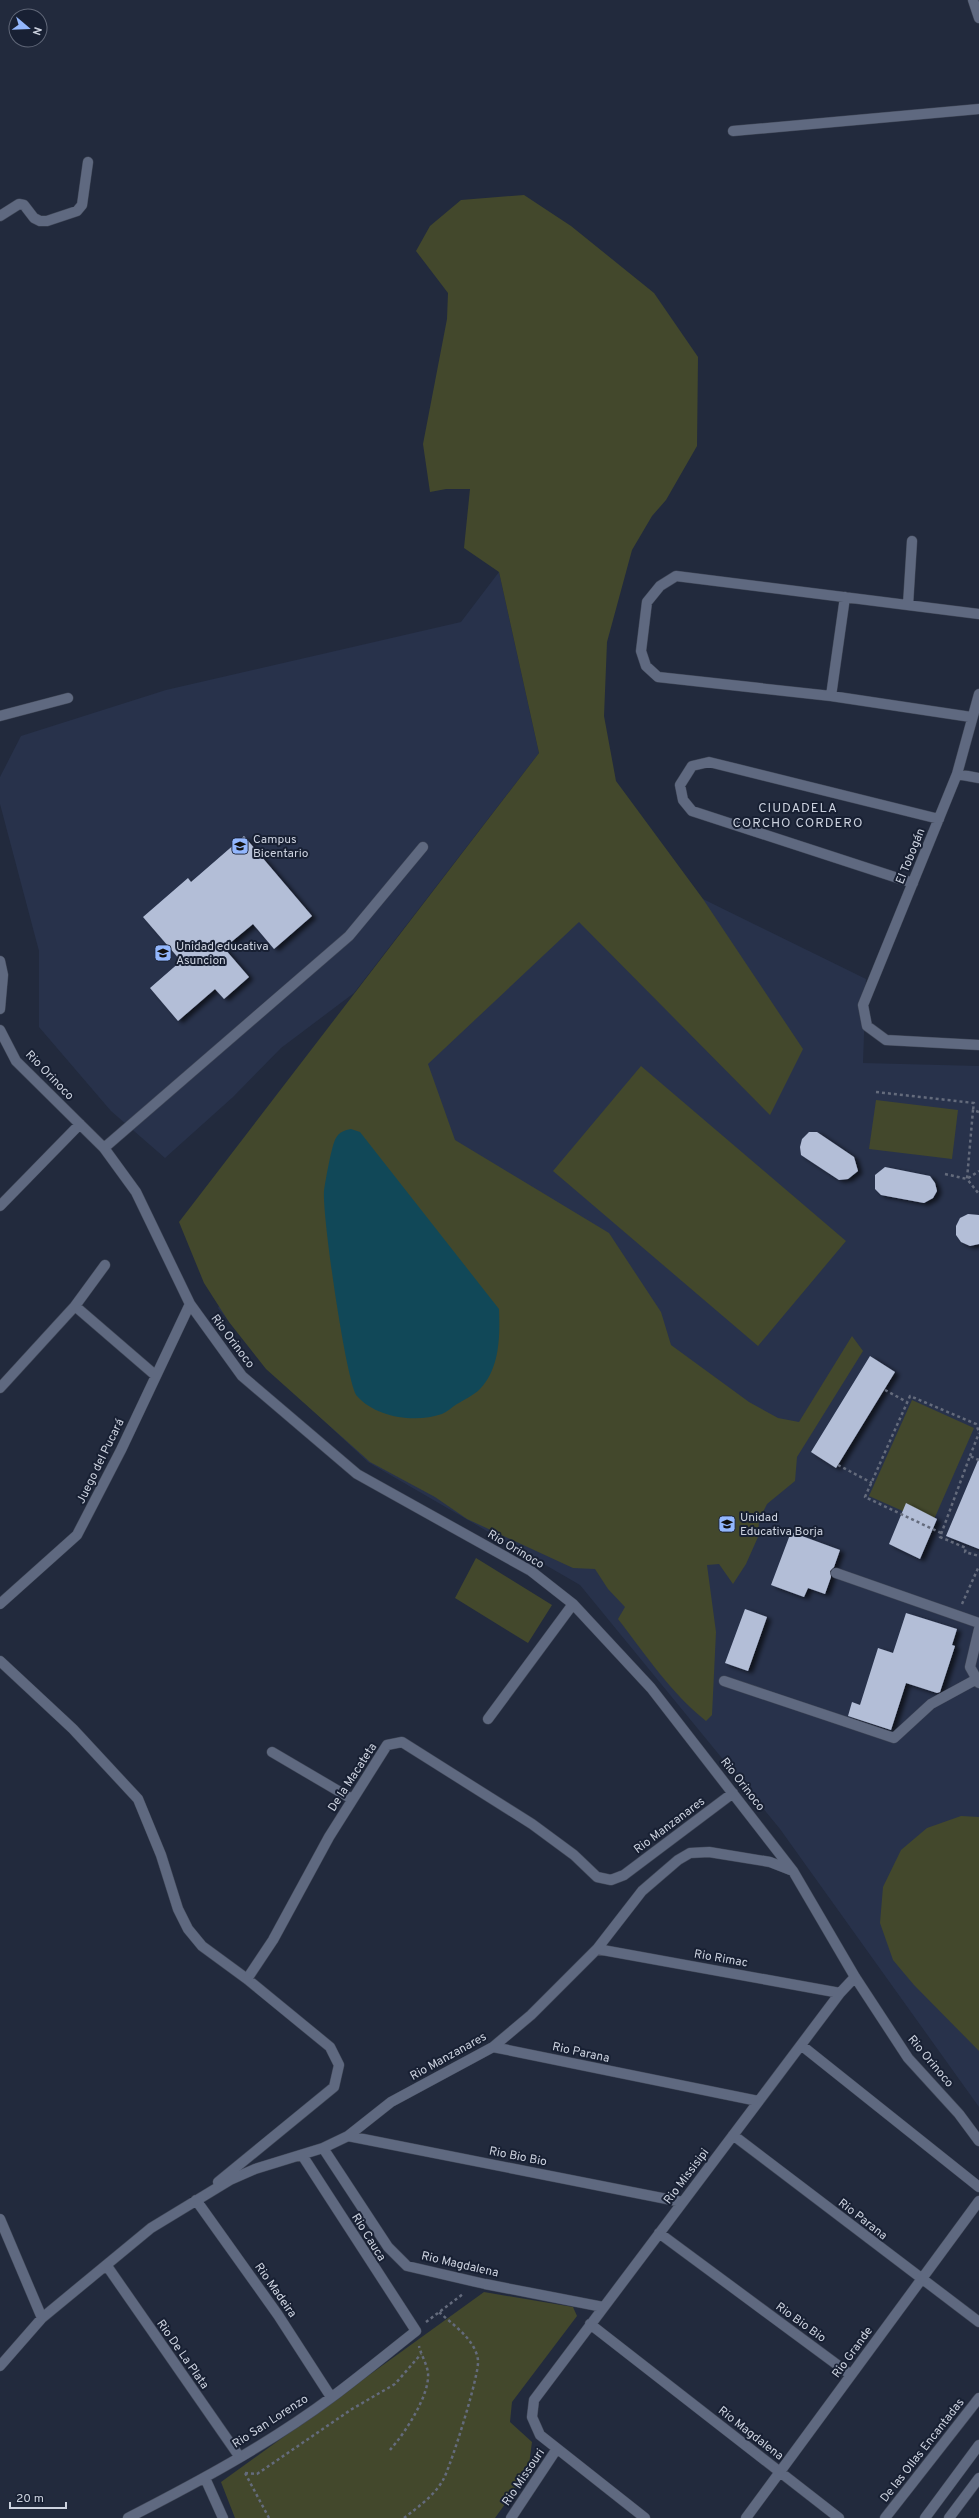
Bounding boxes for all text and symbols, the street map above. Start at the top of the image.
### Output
north arrow [8,8,48,48]
text: N [29,25,44,37]
district label: CIUDADELA CORCHO CORDERO [733,801,863,832]
street label: El Tobogán [892,826,929,887]
place label: Campus Bicentario [253,832,309,862]
school or university icon: Campus Bicentario [230,836,250,856]
place label: Unidad educativa Asuncion [176,939,269,969]
school or university icon: Unidad educativa Asuncion [153,943,173,963]
street label: Rio Orinoco [21,1047,77,1104]
street label: Rio Orinoco [207,1311,258,1372]
street label: Juego del Pucará [73,1416,128,1507]
place label: Unidad Educativa Borja [740,1510,823,1540]
school or university icon: Unidad Educativa Borja [717,1514,737,1534]
street label: Rio Orinoco [484,1527,547,1573]
street label: De la Macateta [325,1740,381,1815]
street label: Rio Orinoco [716,1755,768,1815]
street label: Rio Manzanares [631,1794,708,1858]
street label: Rio Rimac [693,1946,749,1972]
street label: Rio Manzanares [407,2029,490,2085]
street label: Rio Orinoco [904,2032,957,2091]
street label: Rio Parana [551,2039,611,2067]
street label: Rio Bio Bio [488,2144,548,2170]
street label: Rio Missisipi [661,2145,713,2208]
street label: Rio Parana [834,2196,890,2244]
street label: Rio Cauca [347,2211,389,2264]
street label: Rio Magdalena [420,2248,500,2282]
street label: Rio Madeira [250,2260,300,2321]
street label: Rio Bio Bio [772,2299,829,2347]
street label: Rio De La Plata [152,2317,212,2392]
street label: Rio Grande [829,2324,877,2381]
street label: Rio San Lorenzo [230,2391,312,2452]
street label: De las Ollas Encantadas [877,2395,968,2506]
street label: Rio Magdalena [714,2403,786,2464]
street label: Rio Missouri [499,2446,549,2509]
scale bar [10,2484,66,2510]
text: 20 m [16,2491,44,2507]

